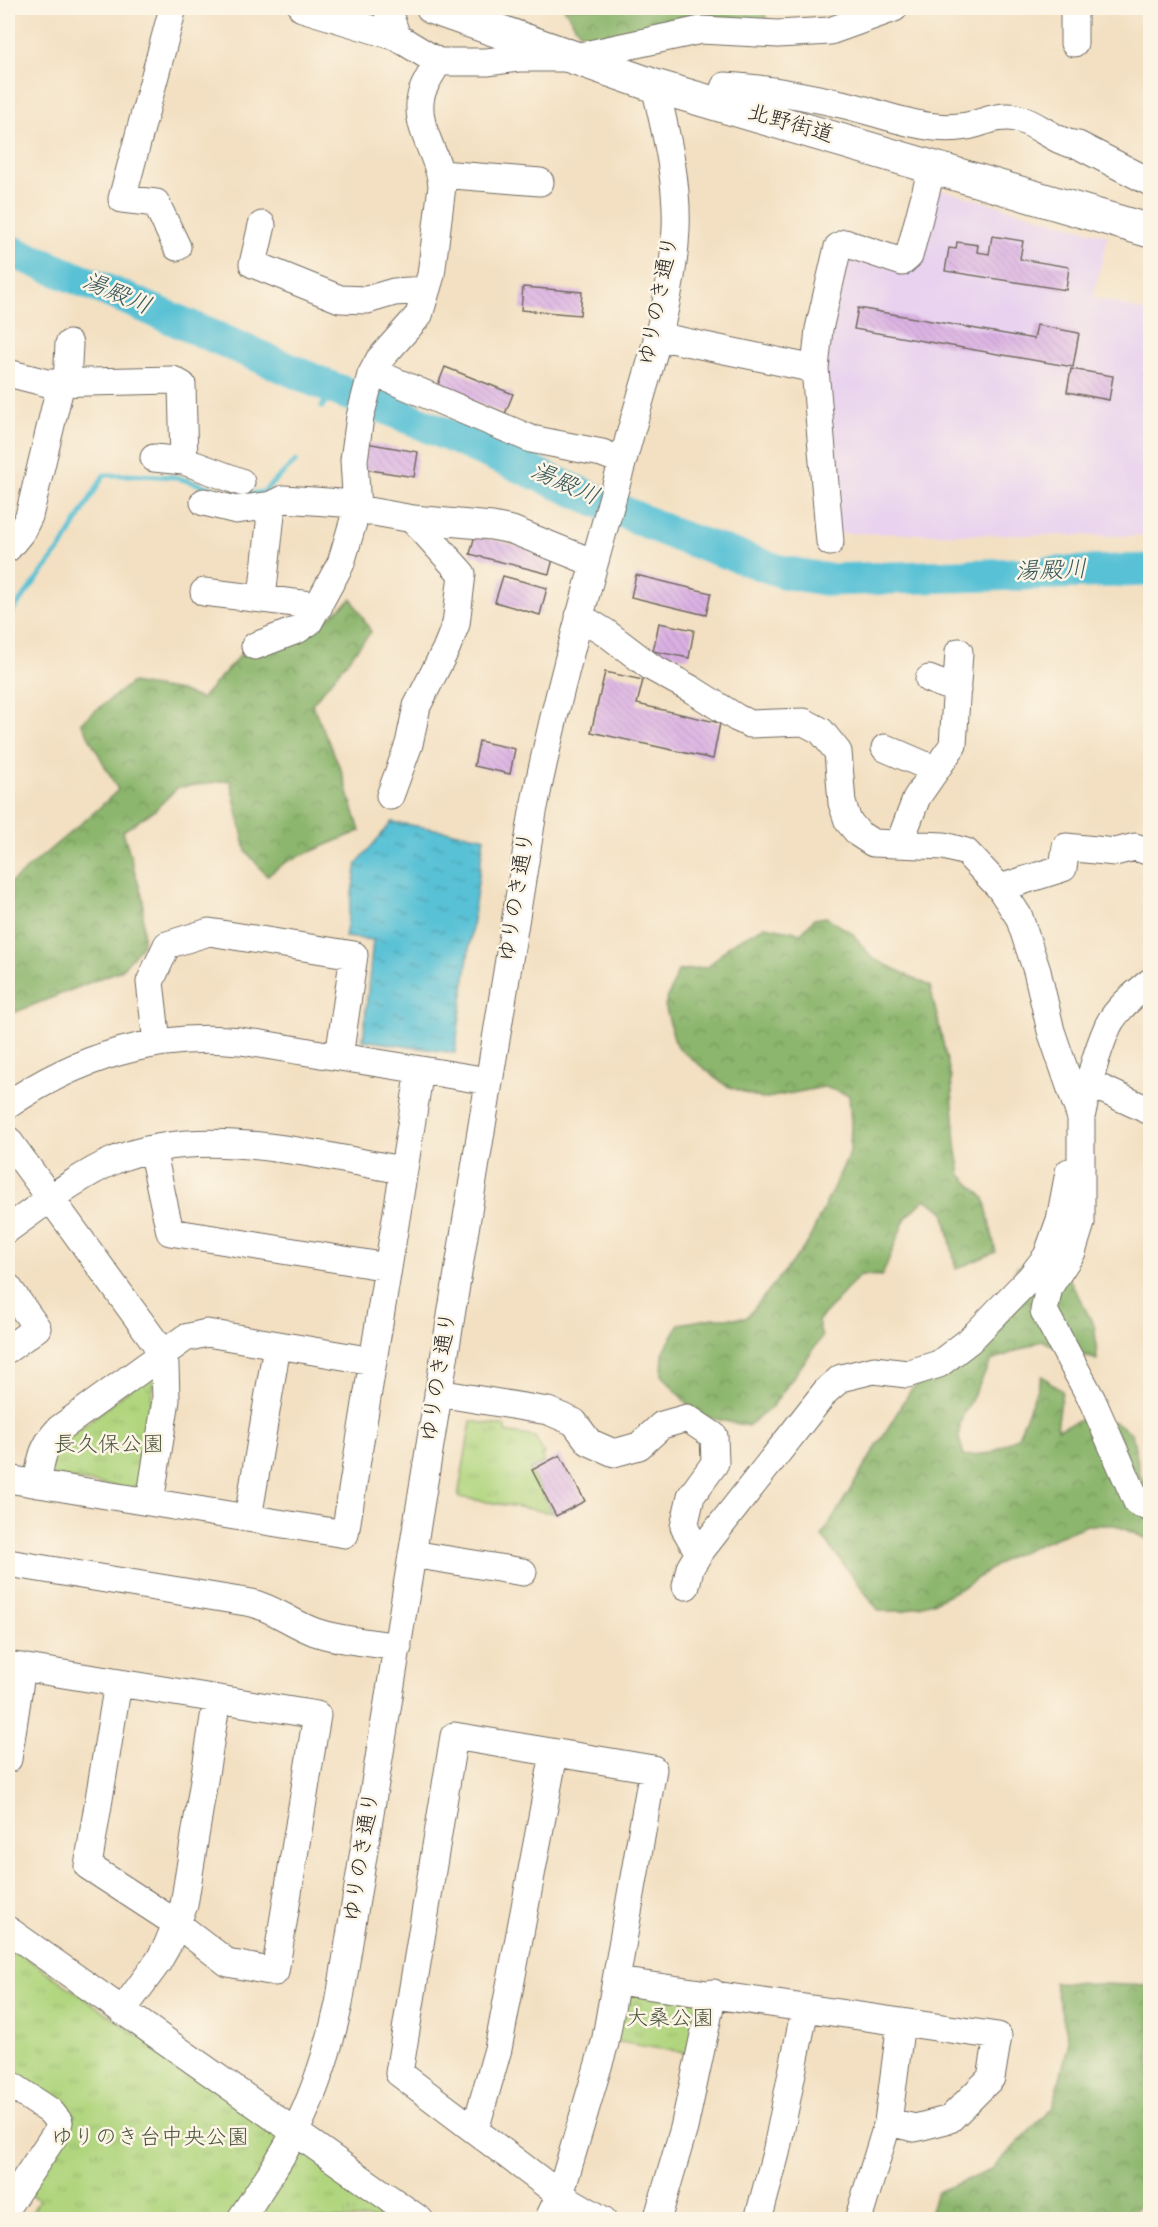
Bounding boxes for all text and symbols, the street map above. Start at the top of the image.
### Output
street label: 北野街道 [744,100,836,151]
street label: ゆりのき通り [636,234,686,368]
water label: 湯殿川 [77,269,155,323]
water label: 湯殿川 [525,458,603,514]
water label: 湯殿川 [1015,557,1087,589]
street label: ゆりのき通り [496,830,542,964]
street label: ゆりのき通り [418,1310,464,1444]
park label: 長久保公園 [54,1433,164,1460]
street label: ゆりのき通り [341,1790,387,1924]
park label: 大桑公園 [626,2007,714,2034]
park label: ゆりのき台中央公園 [51,2125,249,2153]

